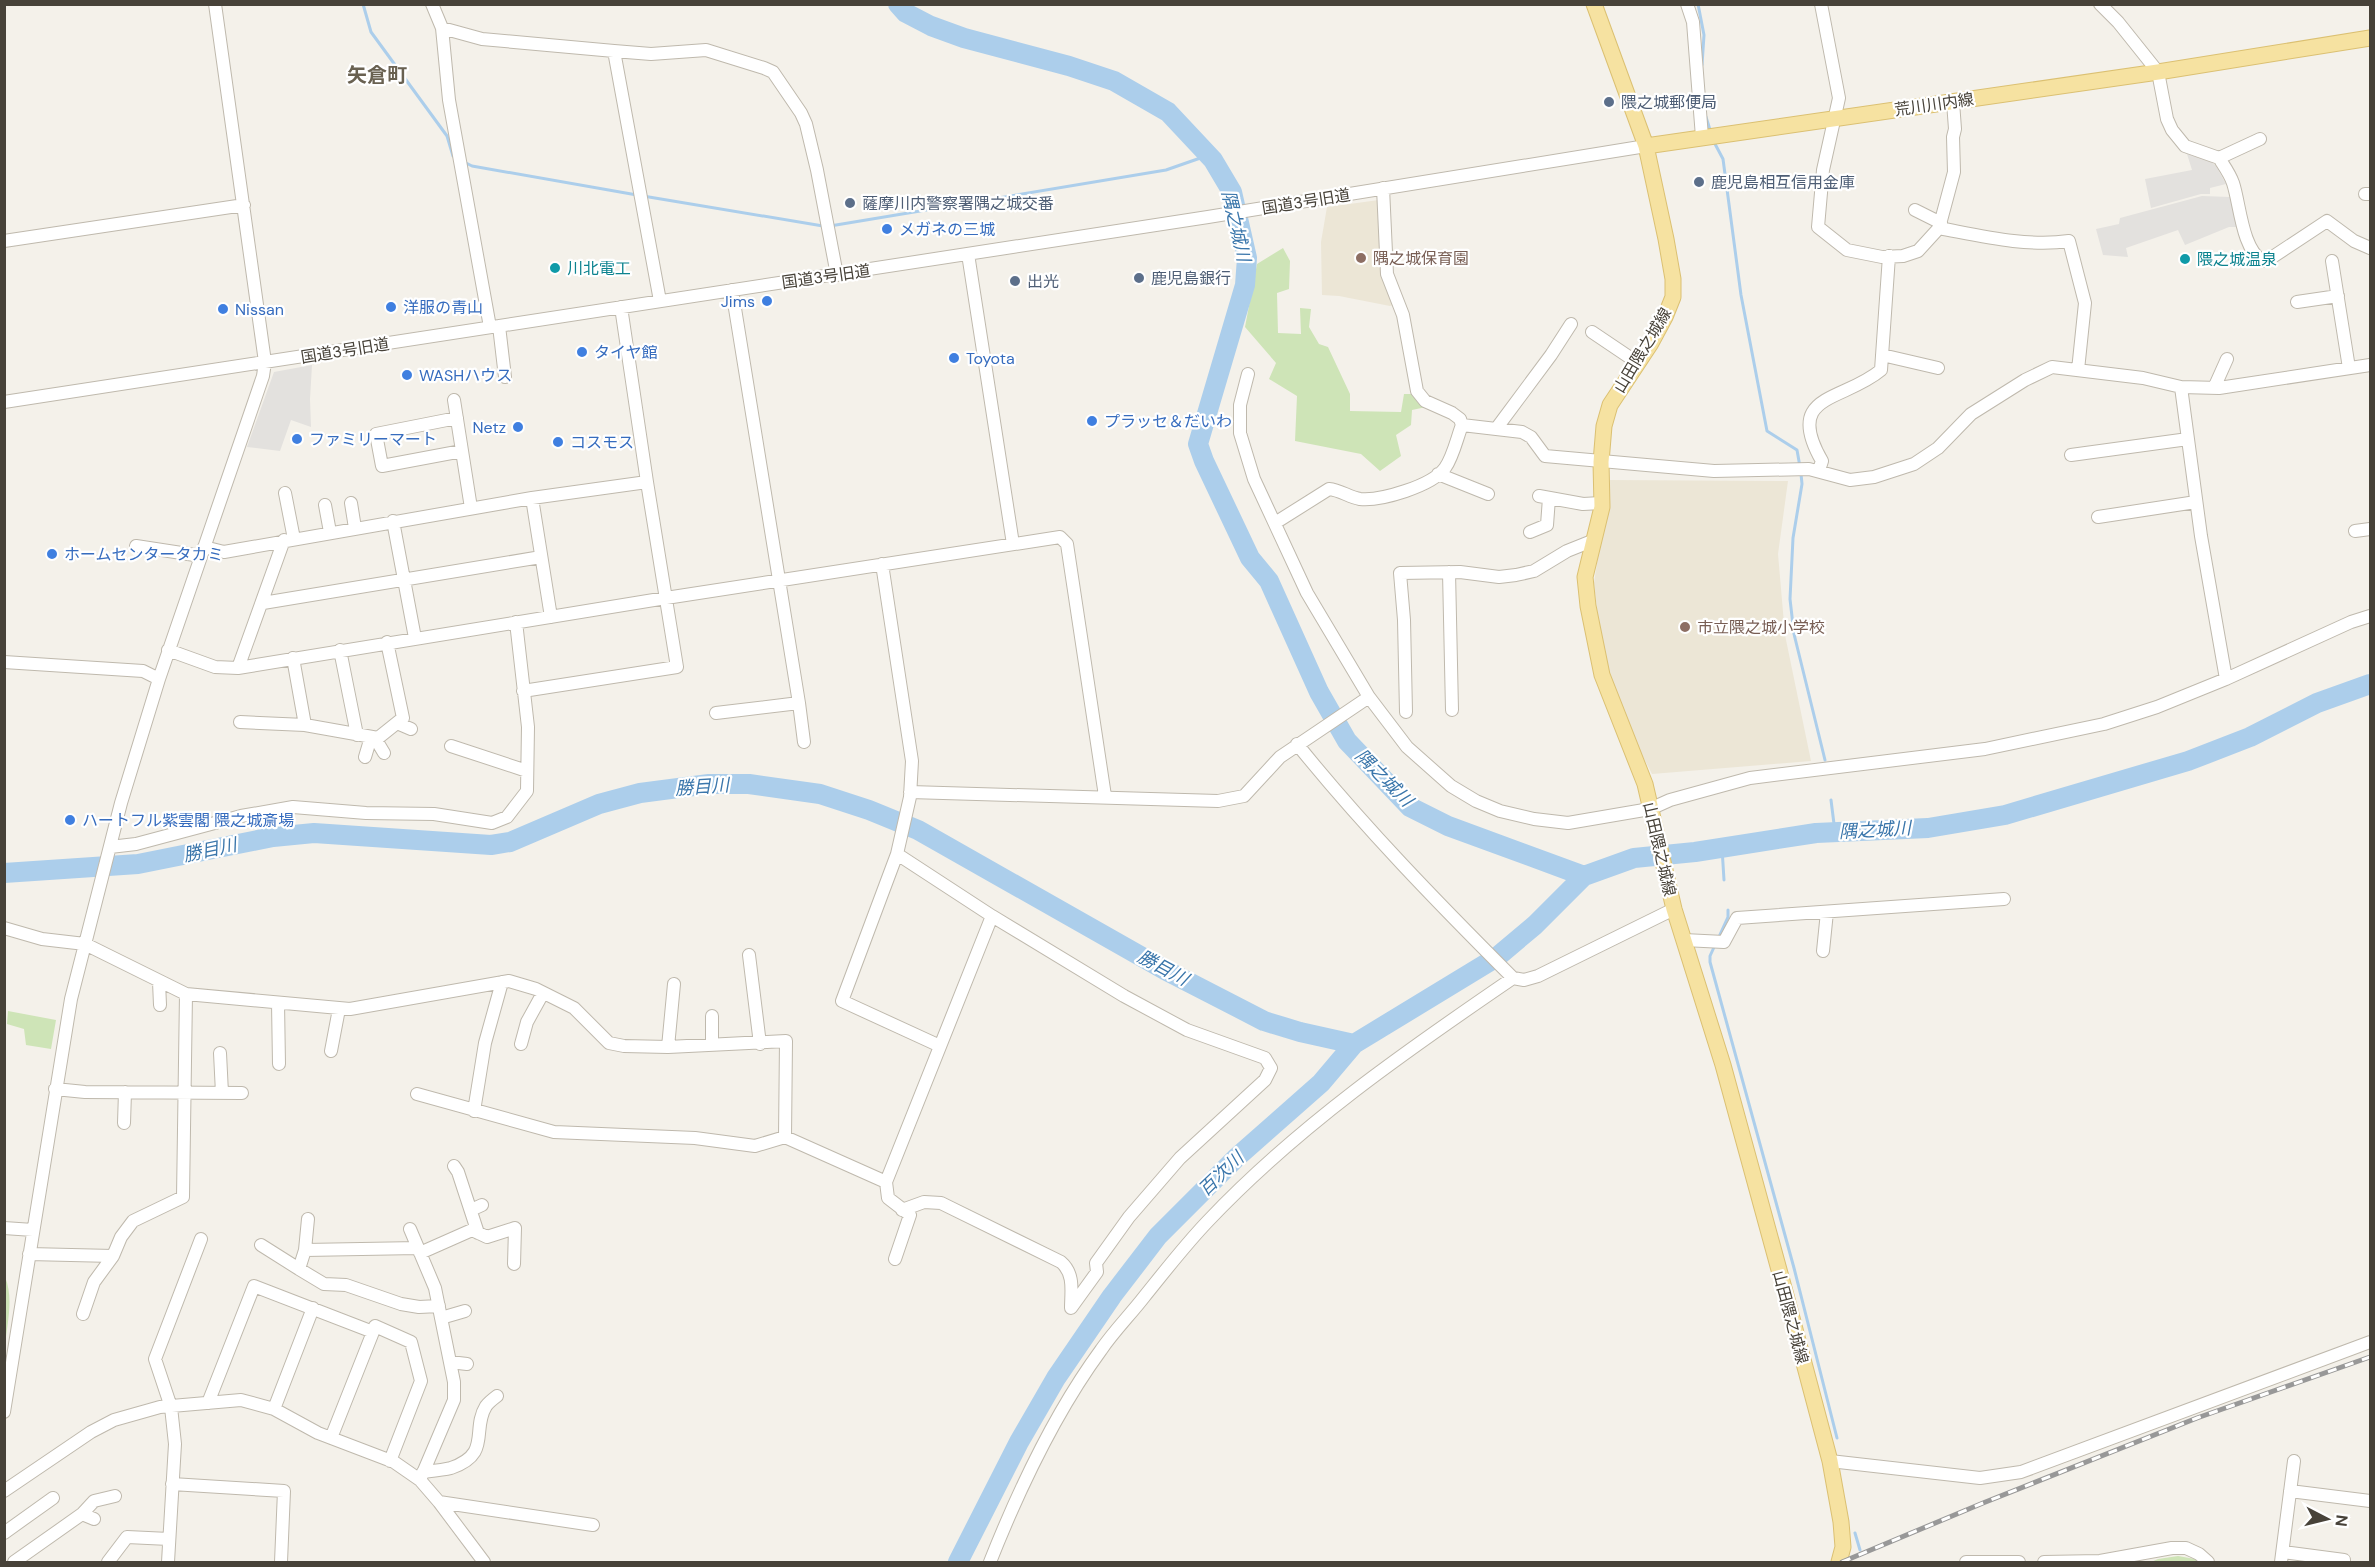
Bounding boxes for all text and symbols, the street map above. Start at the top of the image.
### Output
district label: 矢倉町 [347,62,407,88]
street label: 荒川川内線 [1893,89,1975,120]
place label: 隈之城郵便局 [1621,92,1717,113]
marker: 隈之城郵便局 [1602,95,1616,109]
place label: 鹿児島相互信用金庫 [1711,172,1855,193]
marker: 鹿児島相互信用金庫 [1692,175,1706,189]
street label: 国道3号旧道 [1260,184,1352,219]
water label: 隅之城川 [1216,188,1256,266]
place label: 薩摩川内警察署隅之城交番 [862,193,1054,214]
marker: 薩摩川内警察署隅之城交番 [843,196,857,210]
place label: メガネの三城 [899,219,995,240]
marker: メガネの三城 [880,222,894,236]
place label: 隅之城保育園 [1373,248,1469,269]
place label: 隈之城温泉 [2197,249,2277,270]
marker: 隅之城保育園 [1354,251,1368,265]
marker: 隈之城温泉 [2178,252,2192,266]
place label: 川北電工 [567,258,631,279]
street label: 国道3号旧道 [780,260,872,293]
marker: 川北電工 [548,261,562,275]
place label: 鹿児島銀行 [1151,268,1231,289]
place label: 出光 [1027,271,1059,292]
marker: 鹿児島銀行 [1132,271,1146,285]
marker: 出光 [1008,274,1022,288]
place label: Jims [721,291,755,312]
marker: Jims [760,294,774,308]
place label: 洋服の青山 [403,297,483,318]
place label: Nissan [235,299,284,320]
marker: 洋服の青山 [384,300,398,314]
marker: Nissan [216,302,230,316]
street label: 山田隈之城線 [1609,304,1676,397]
street label: 国道3号旧道 [299,333,391,368]
place label: タイヤ館 [594,342,658,363]
marker: タイヤ館 [575,345,589,359]
place label: Toyota [966,348,1015,369]
marker: Toyota [947,351,961,365]
place label: WASHハウス [419,365,512,386]
marker: WASHハウス [400,368,414,382]
place label: プラッセ＆だいわ [1104,411,1232,432]
marker: プラッセ＆だいわ [1085,414,1099,428]
place label: Netz [473,417,506,438]
marker: Netz [511,420,525,434]
place label: ファミリーマート [309,429,437,450]
marker: ファミリーマート [290,432,304,446]
place label: コスモス [570,432,634,453]
marker: コスモス [551,435,565,449]
place label: ホームセンタータカミ [64,544,224,565]
marker: ホームセンタータカミ [45,547,59,561]
place label: 市立隈之城小学校 [1697,617,1825,638]
marker: 市立隈之城小学校 [1678,620,1692,634]
water label: 隅之城川 [1350,744,1419,813]
water label: 勝目川 [674,773,732,801]
street label: 山田隈之城線 [1638,800,1681,898]
place label: ハートフル紫雲閣 隈之城斎場 [82,810,294,831]
marker: ハートフル紫雲閣 隈之城斎場 [63,813,77,827]
water label: 隅之城川 [1838,816,1914,844]
water label: 勝目川 [181,832,241,867]
water label: 勝目川 [1134,945,1194,992]
water label: 百次川 [1193,1145,1250,1201]
street label: 山田隈之城線 [1768,1268,1813,1366]
north arrow [2297,1489,2357,1549]
text: N [2330,1514,2353,1528]

